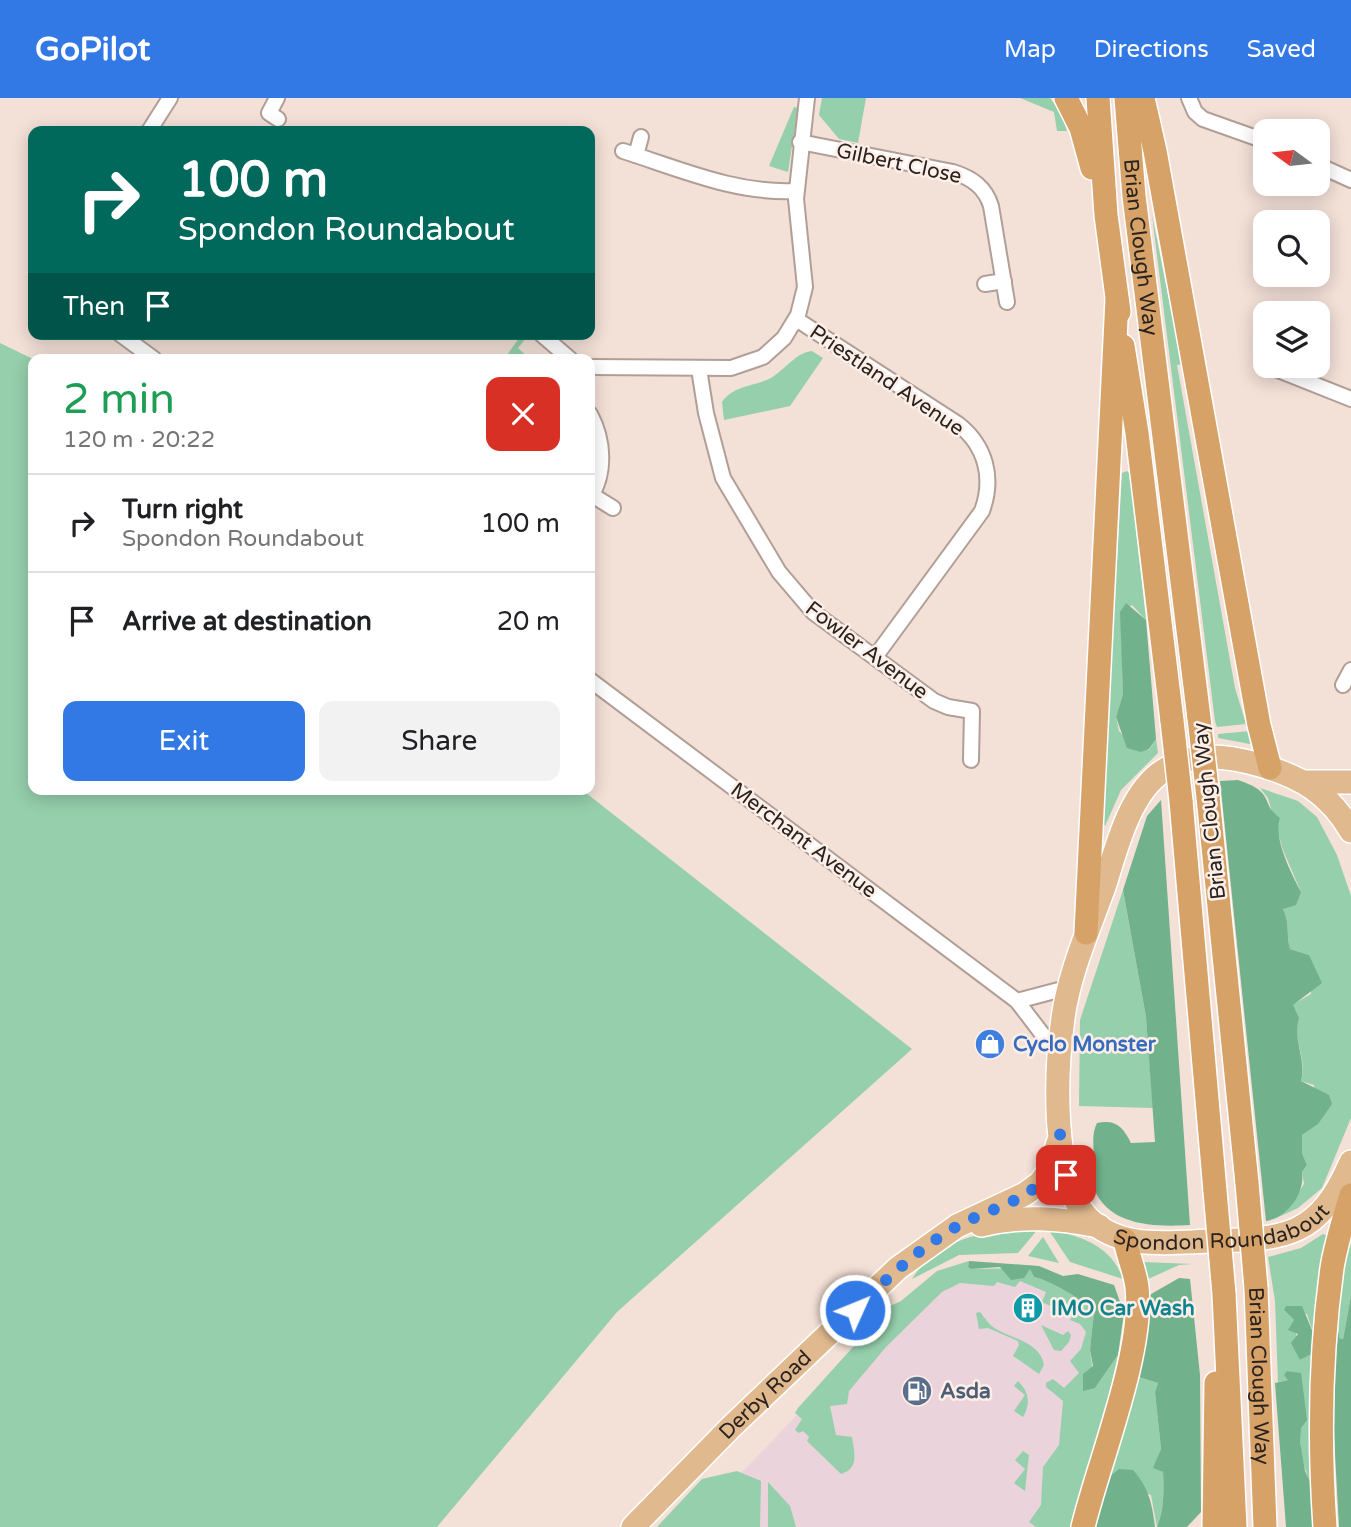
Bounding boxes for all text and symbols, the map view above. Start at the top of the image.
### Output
text: GoPilot [35,30,150,69]
text: Map [1004,35,1056,64]
text: Directions [1094,35,1209,64]
text: Saved [1247,35,1316,64]
north arrow [1253,119,1330,196]
map controls [1253,119,1330,378]
street label: Gilbert Close [834,138,964,189]
text: 100 m [178,151,328,210]
icon: right [63,154,154,245]
street label: Brian Clough Way [1118,158,1163,337]
button: search [1253,210,1330,287]
text: Spondon Roundabout [178,211,515,249]
icon: arrive [139,287,177,325]
text: Then [63,291,125,322]
button: layers [1253,301,1330,378]
street label: Priestland Avenue [805,319,969,441]
text: 2 min [63,374,175,425]
button: close [486,377,560,451]
text: 120 m · 20:22 [63,426,215,454]
text: Turn right [122,494,243,525]
icon: right [63,504,101,542]
text: 100 m [480,508,560,539]
text: Spondon Roundabout [122,525,364,553]
street label: Fowler Avenue [800,596,933,705]
icon: arrive [63,602,101,640]
text: Arrive at destination [122,606,372,637]
text: 20 m [497,606,560,637]
button: Exit [63,701,305,781]
button: Share [319,701,560,781]
street label: Brian Clough Way [1188,721,1231,901]
street label: Merchant Avenue [726,777,882,904]
shop icon: Cyclo Monster [973,1027,1007,1061]
place label: Cyclo Monster [1013,1032,1157,1057]
pin [1036,1145,1096,1205]
icon: arrive [1047,1156,1085,1194]
street label: Spondon Roundabout [1110,1199,1335,1256]
position arrow [818,1273,892,1347]
street label: Brian Clough Way [1243,1287,1275,1465]
building icon: IMO Car Wash [1011,1291,1045,1325]
place label: IMO Car Wash [1051,1296,1195,1321]
street label: Derby Road [714,1345,817,1445]
fuel station icon: Asda [900,1374,934,1408]
place label: Asda [940,1379,991,1404]

